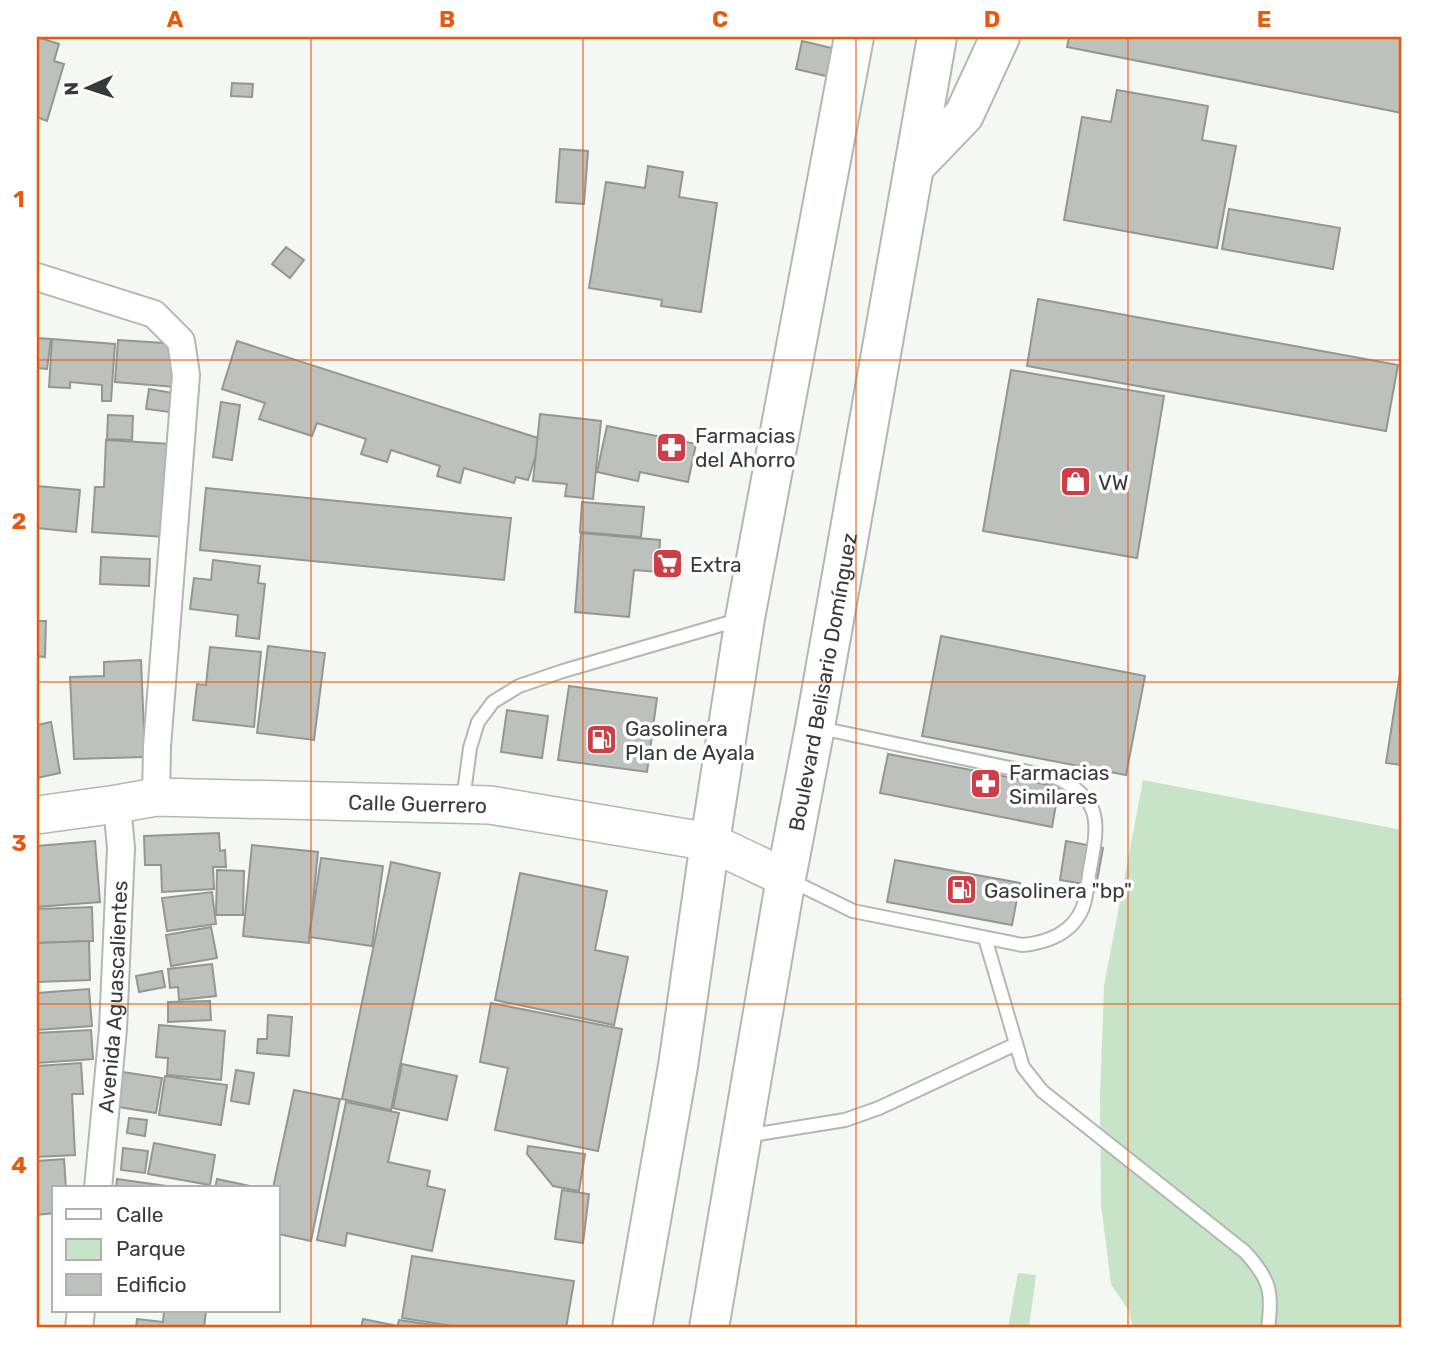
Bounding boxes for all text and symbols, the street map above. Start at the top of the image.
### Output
text: A [167,5,184,33]
text: B [439,5,455,33]
text: C [712,5,728,33]
text: D [984,5,1000,33]
text: E [1257,5,1271,33]
north arrow [52,52,122,122]
text: N [60,81,83,96]
text: 1 [13,185,25,213]
place label: Farmacias del Ahorro [695,423,796,472]
pharmacy icon: Farmacias del Ahorro [655,430,689,464]
shop icon: VW [1058,465,1092,499]
place label: VW [1098,470,1129,495]
text: 2 [12,507,26,535]
street label: Boulevard Belisario Domínguez [783,531,862,833]
supermarket icon: Extra [650,547,684,581]
place label: Extra [690,552,742,577]
place label: Gasolinera Plan de Ayala [625,716,755,765]
fuel station icon: Gasolinera Plan de Ayala [585,723,619,757]
place label: Farmacias Similares [1009,760,1109,809]
pharmacy icon: Farmacias Similares [969,767,1003,801]
street label: Calle Guerrero [348,789,487,817]
text: 3 [11,829,27,857]
fuel station icon: Gasolinera "bp" [944,873,978,907]
place label: Gasolinera "bp" [984,878,1132,903]
street label: Avenida Aguascalientes [93,880,132,1114]
text: 4 [11,1151,27,1179]
legend [52,1186,280,1312]
text: Calle [116,1202,164,1227]
text: Parque [116,1236,186,1261]
text: Edificio [116,1272,186,1297]

